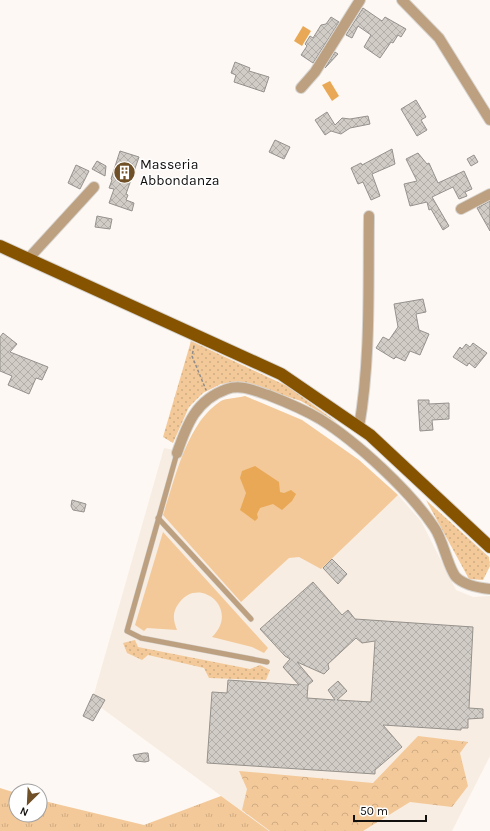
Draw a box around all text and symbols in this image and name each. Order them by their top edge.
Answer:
place label: Masseria Abbondanza [140,156,220,189]
building icon: Masseria Abbondanza [111,159,137,185]
north arrow [8,783,48,823]
scale bar [354,797,426,823]
text: N [18,804,30,819]
text: 50 m [360,804,388,818]

